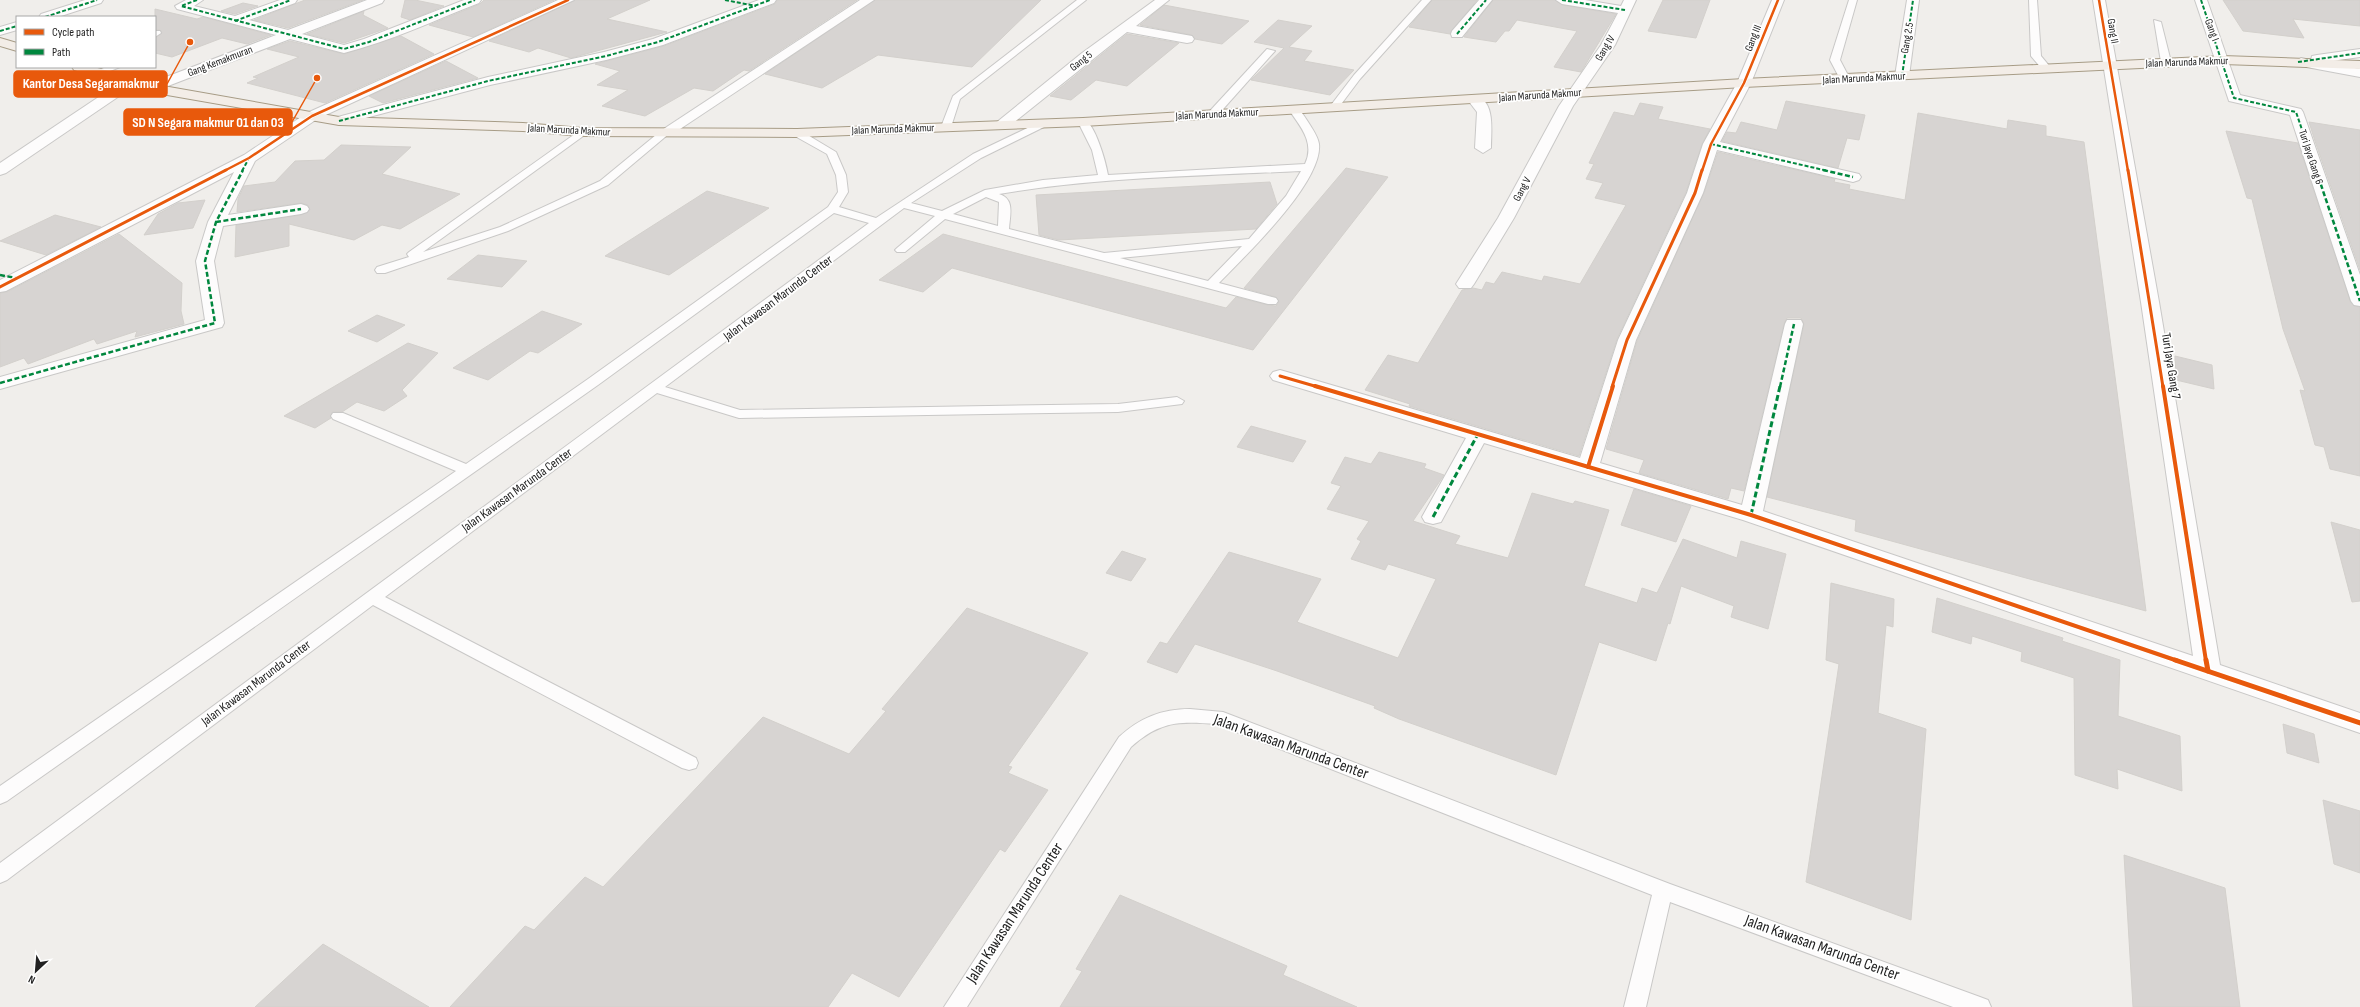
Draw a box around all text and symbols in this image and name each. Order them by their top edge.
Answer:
legend [16,16,156,68]
street label: Gang I [2202,17,2222,43]
street label: Gang II [2105,18,2121,44]
street label: Gang 2.5 [1898,21,1916,55]
street label: Gang III [1742,23,1764,53]
text: Cycle path [52,25,94,40]
street label: Gang IV [1592,33,1618,63]
street label: Gang Kemakmuran [186,42,255,79]
text: Path [52,45,70,60]
street label: Gang 5 [1067,48,1095,74]
street label: Jalan Marunda Makmur [2144,54,2229,70]
street label: Jalan Marunda Makmur [1821,69,1906,87]
callout: Kantor Desa Segaramakmur [14,71,167,97]
text: Kantor Desa Segaramakmur [23,75,160,92]
street label: Jalan Marunda Makmur [1497,86,1582,104]
street label: Jalan Marunda Makmur [1174,105,1259,123]
callout: SD N Segara makmur 01 dan 03 [124,109,292,135]
text: SD N Segara makmur 01 dan 03 [132,114,284,131]
street label: Jalan Marunda Makmur [526,121,611,139]
street label: Jalan Marunda Makmur [850,121,935,137]
street label: Turi Jaya Gang 6 [2296,128,2326,186]
street label: Gang V [1510,175,1534,203]
street label: Jalan Kawasan Marunda Center [719,252,836,345]
street label: Turi Jaya Gang 7 [2158,332,2184,401]
street label: Jalan Kawasan Marunda Center [458,444,576,536]
street label: Jalan Kawasan Marunda Center [197,637,314,730]
street label: Jalan Kawasan Marunda Center [1210,710,1371,784]
street label: Jalan Kawasan Marunda Center [962,839,1068,987]
street label: Jalan Kawasan Marunda Center [1741,911,1902,985]
north arrow [16,951,56,991]
text: N [26,972,37,987]

